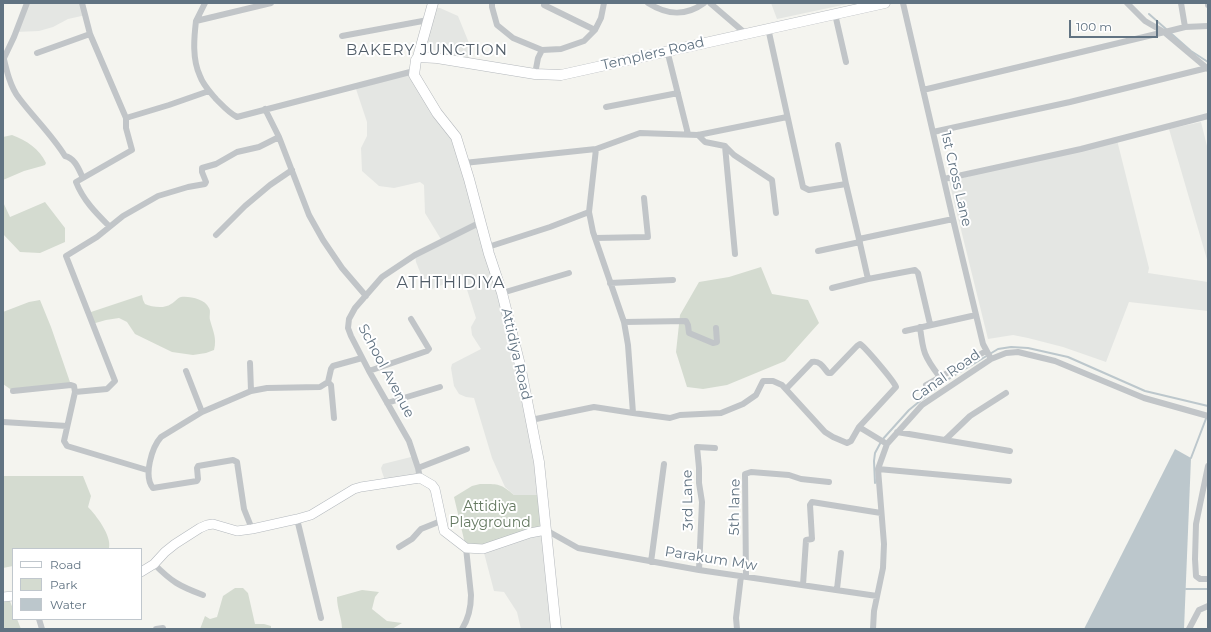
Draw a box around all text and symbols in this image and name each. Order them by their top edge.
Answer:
scale bar [1071,12,1160,38]
text: 100 m [1076,19,1112,34]
street label: Templers Road [600,34,706,74]
district label: BAKERY JUNCTION [346,42,508,60]
street label: 1st Cross Lane [937,130,975,228]
district label: ATHTHIDIYA [397,273,505,293]
street label: Attidiya Road [497,306,535,402]
street label: School Avenue [354,321,418,421]
street label: Canal Road [908,346,984,406]
street label: 3rd Lane [679,469,697,531]
street label: 5th lane [726,479,744,535]
park label: Attidiya Playground [449,499,531,532]
street label: Parakum Mw [664,543,758,575]
legend [12,548,142,620]
text: Road [50,557,81,572]
text: Park [50,577,77,592]
text: Water [50,597,86,612]

